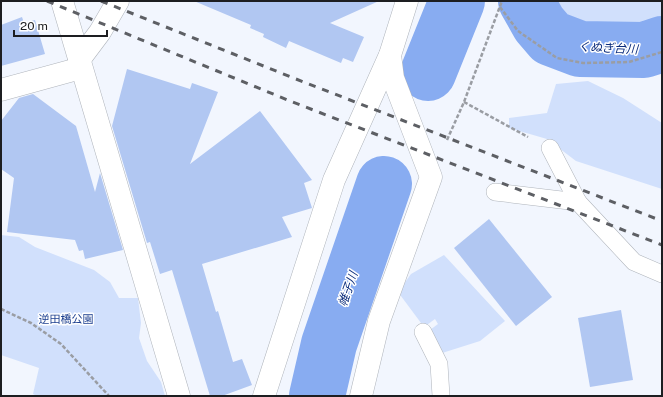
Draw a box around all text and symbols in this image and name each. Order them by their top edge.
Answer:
scale bar [14,12,107,38]
text: 20 m [20,19,48,33]
water label: くぬぎ台川 [578,39,640,57]
water label: 帷子川 [336,268,361,308]
park label: 逆田橋公園 [39,313,94,325]

